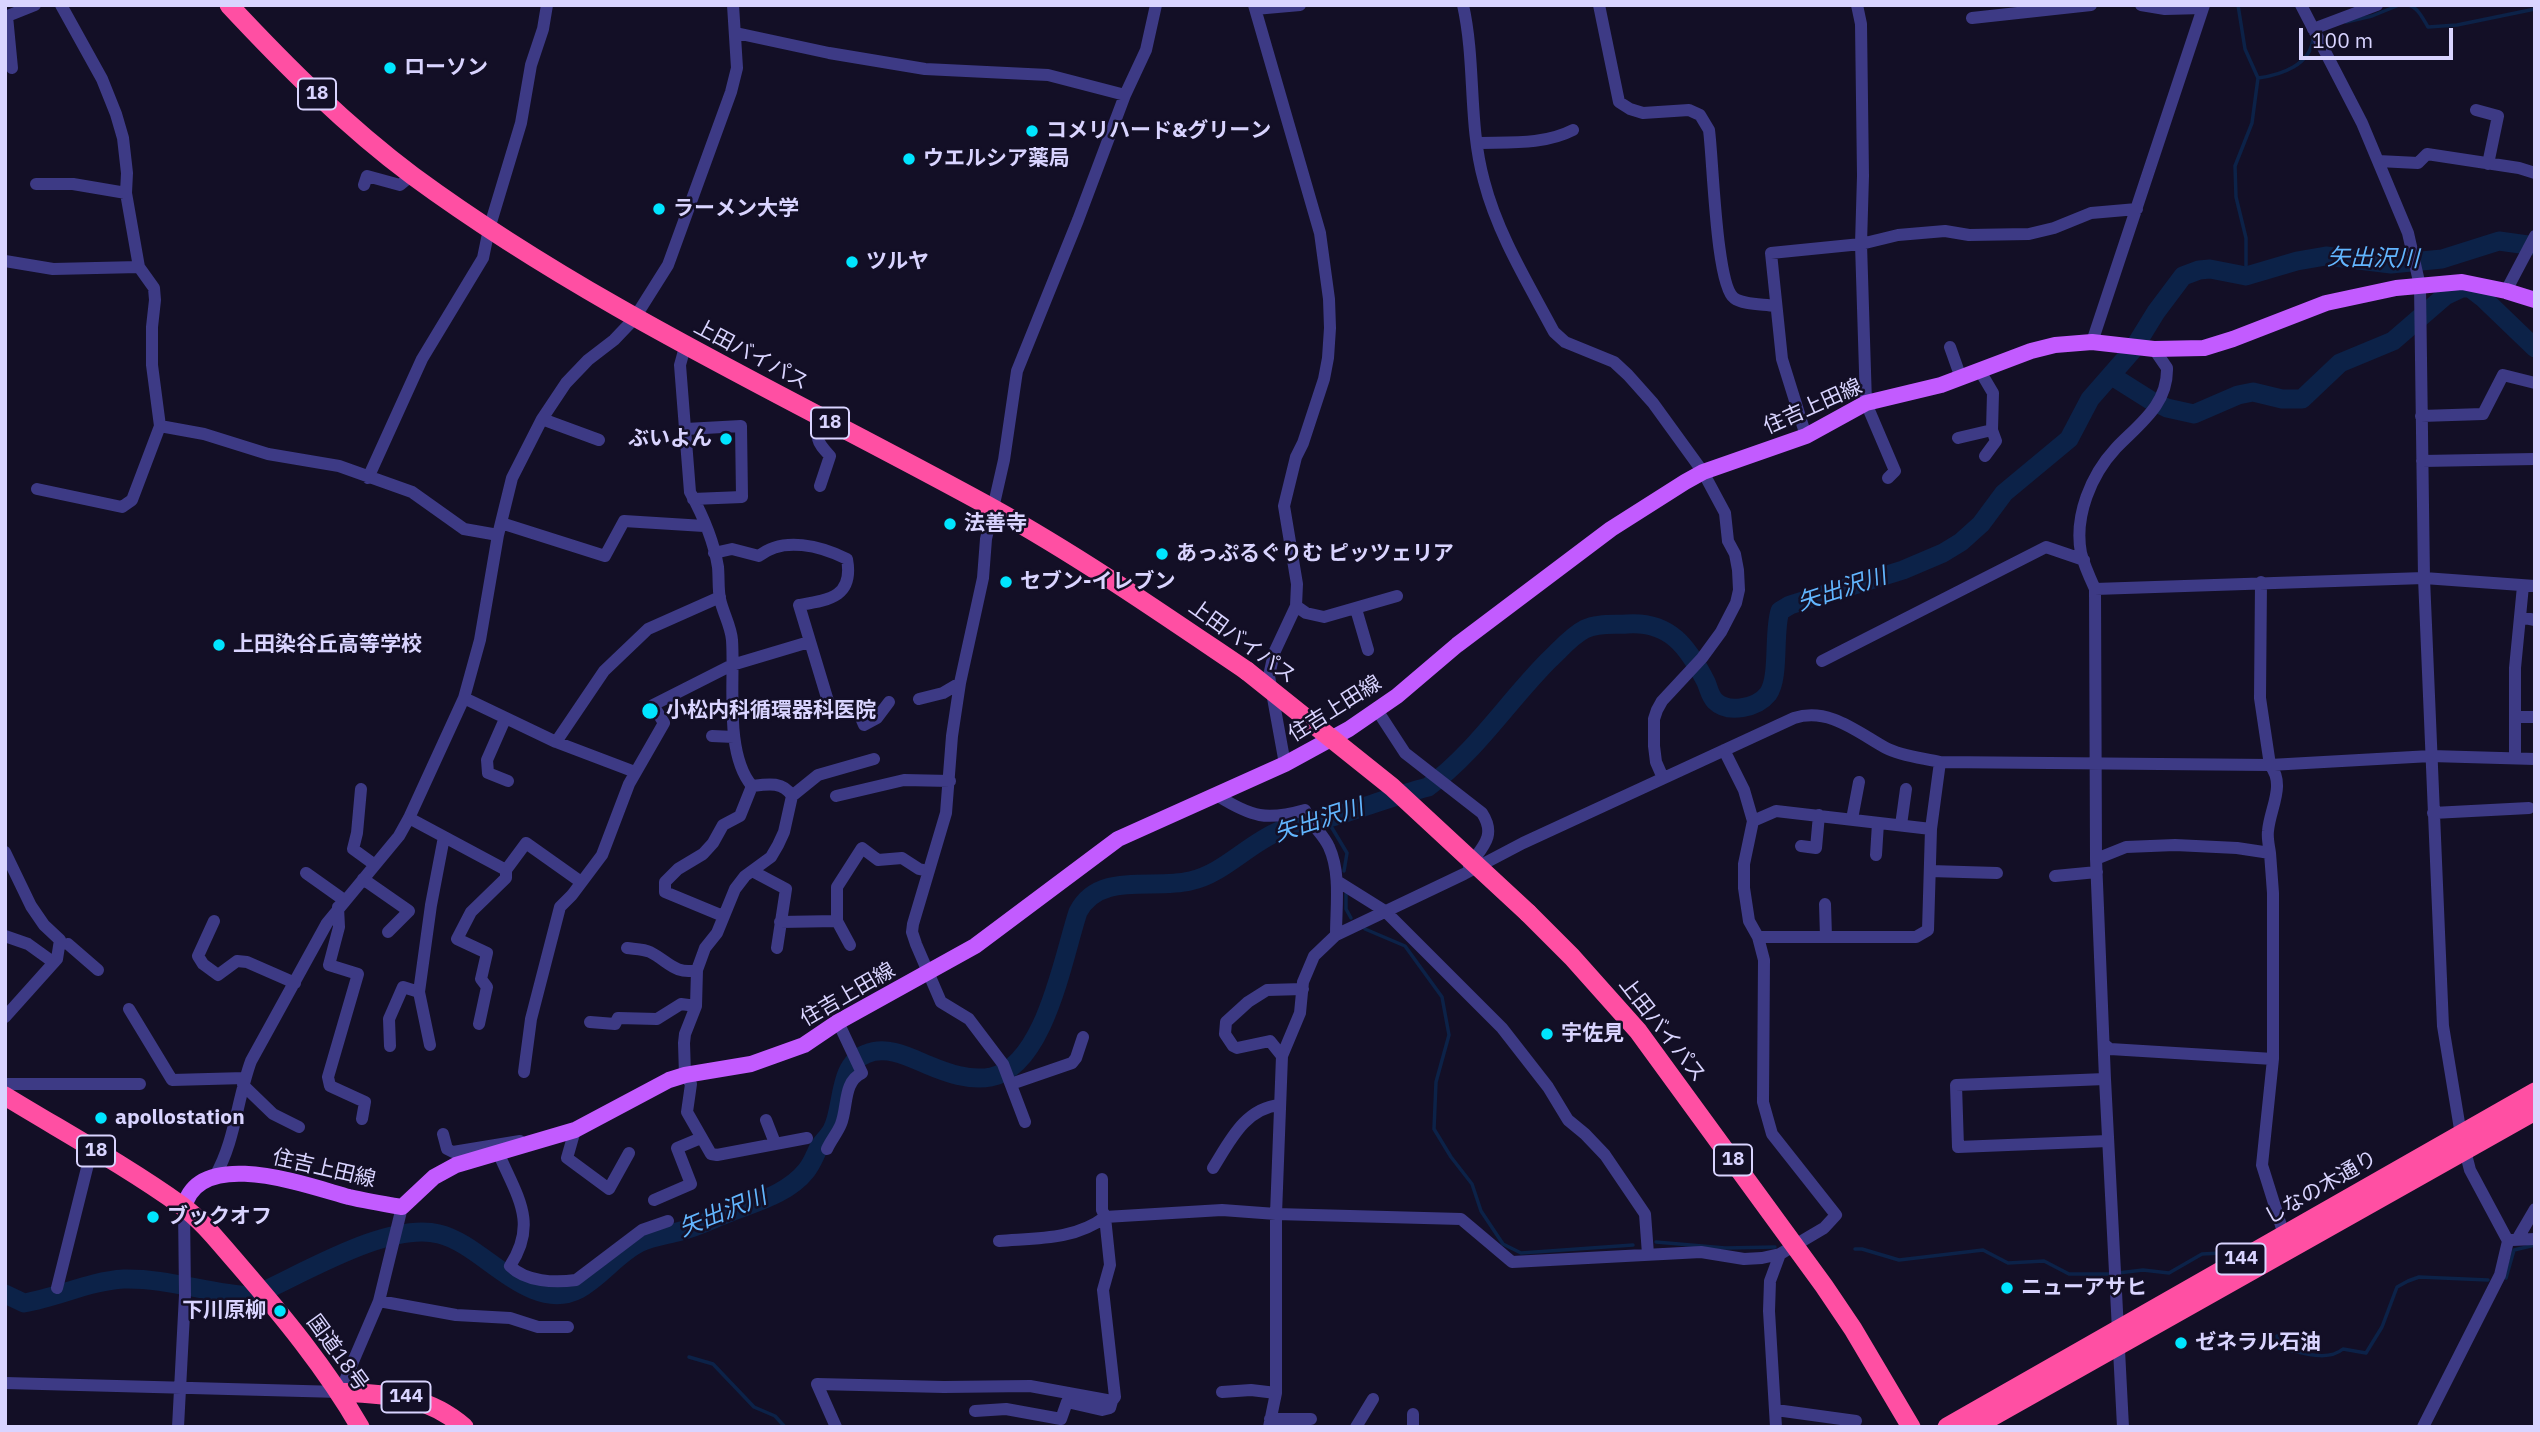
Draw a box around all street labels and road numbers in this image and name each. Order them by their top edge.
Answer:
road number: 18 [298,78,336,110]
street label: 上田バイパス [689,314,813,396]
street label: 住吉上田線 [1760,374,1866,440]
road number: 18 [811,408,849,438]
street label: 上田バイパス [1184,595,1300,689]
street label: 住吉上田線 [1284,670,1386,748]
street label: 住吉上田線 [796,958,900,1032]
street label: 上田バイパス [1613,973,1711,1087]
road number: 18 [77,1135,115,1166]
road number: 18 [1714,1144,1752,1176]
street label: 住吉上田線 [270,1145,378,1193]
street label: しなの木通り [2260,1146,2382,1230]
road number: 144 [2216,1244,2266,1274]
street label: 国道18号 [301,1310,373,1396]
road number: 144 [382,1382,430,1413]

